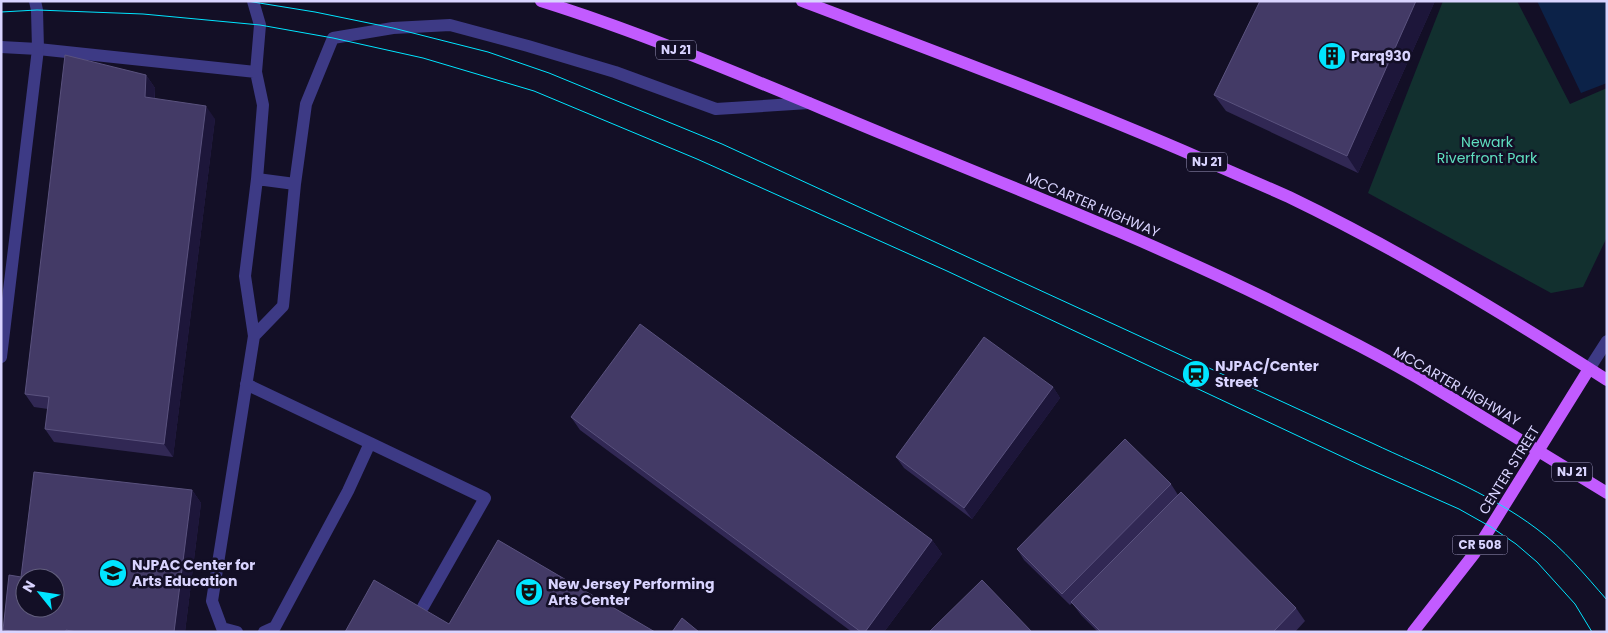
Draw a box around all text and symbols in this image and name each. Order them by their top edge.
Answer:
road number: NJ 21 [656,40,696,60]
building icon: Parq930 [1317,41,1347,71]
place label: Parq930 [1351,46,1411,66]
park label: Newark Riverfront Park [1437,132,1538,168]
road number: NJ 21 [1187,152,1227,172]
street label: MCCARTER HIGHWAY [1023,168,1163,242]
street label: MCCARTER HIGHWAY [1390,341,1524,431]
place label: NJPAC/Center Street [1215,356,1319,392]
station icon: NJPAC/Center Street [1181,359,1211,389]
street label: CENTER STREET [1474,421,1544,518]
road number: NJ 21 [1552,462,1592,482]
road number: CR 508 [1452,536,1508,554]
place label: NJPAC Center for Arts Education [132,555,255,591]
school or university icon: NJPAC Center for Arts Education [98,558,128,588]
north arrow [15,568,65,618]
place label: New Jersey Performing Arts Center [548,574,714,610]
text: N [17,577,40,596]
theatre icon: New Jersey Performing Arts Center [514,577,544,607]

